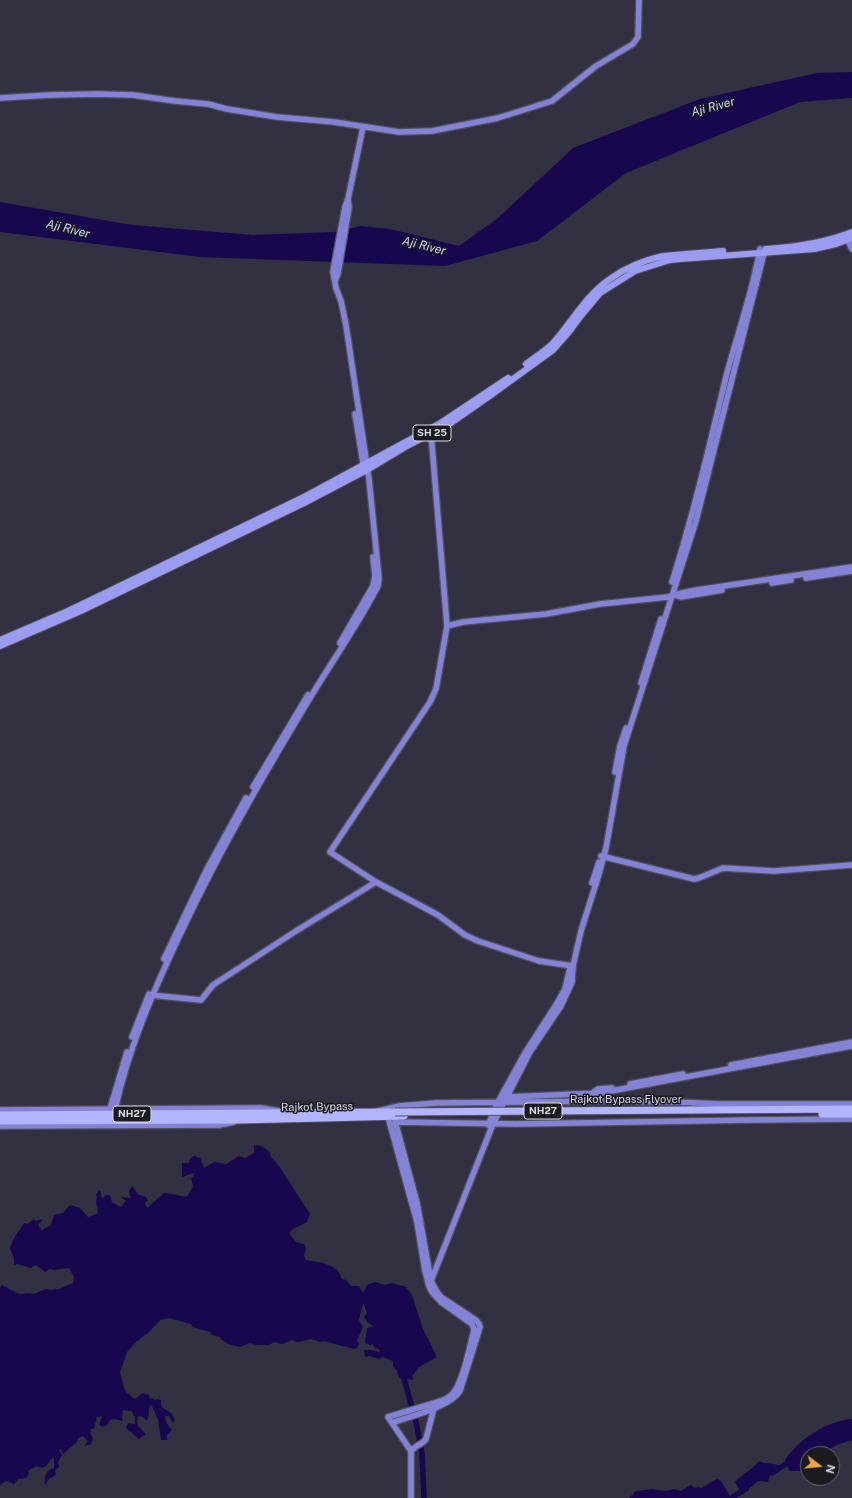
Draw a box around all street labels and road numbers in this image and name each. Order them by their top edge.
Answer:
road number: SH 25 [413,425,451,441]
street label: Rajkot Bypass Flyover [570,1093,682,1107]
street label: Rajkot Bypass [281,1100,353,1114]
road number: NH27 [524,1103,562,1119]
road number: NH27 [113,1106,151,1122]

